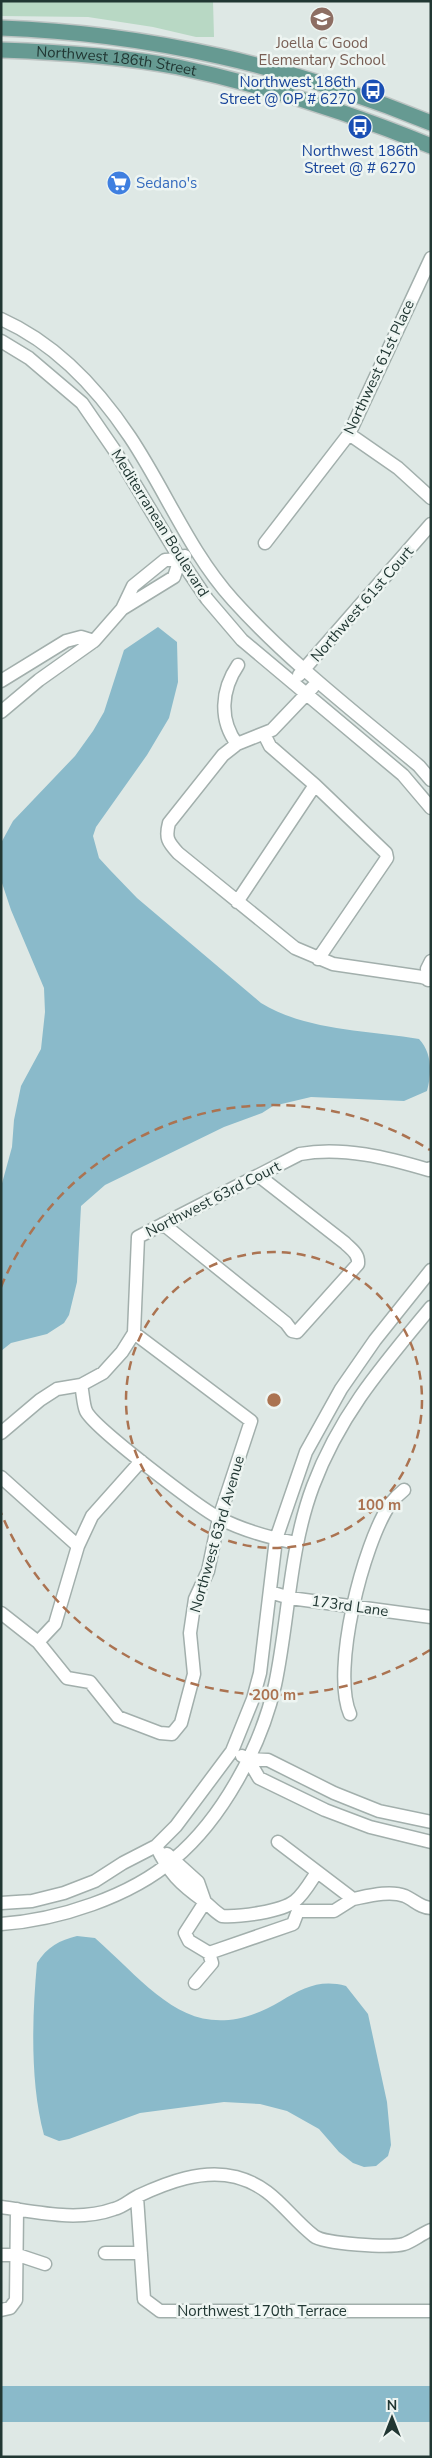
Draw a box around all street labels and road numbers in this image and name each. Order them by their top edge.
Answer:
street label: Northwest 186th Street [36,41,199,81]
street label: Northwest 61st Place [339,296,419,438]
street label: Mediterranean Boulevard [106,445,214,601]
street label: Northwest 61st Court [306,541,418,666]
street label: Northwest 63rd Court [142,1156,285,1242]
street label: Northwest 63rd Avenue [185,1453,249,1615]
street label: 173rd Lane [310,1591,390,1621]
street label: Northwest 170th Terrace [177,2301,347,2321]

